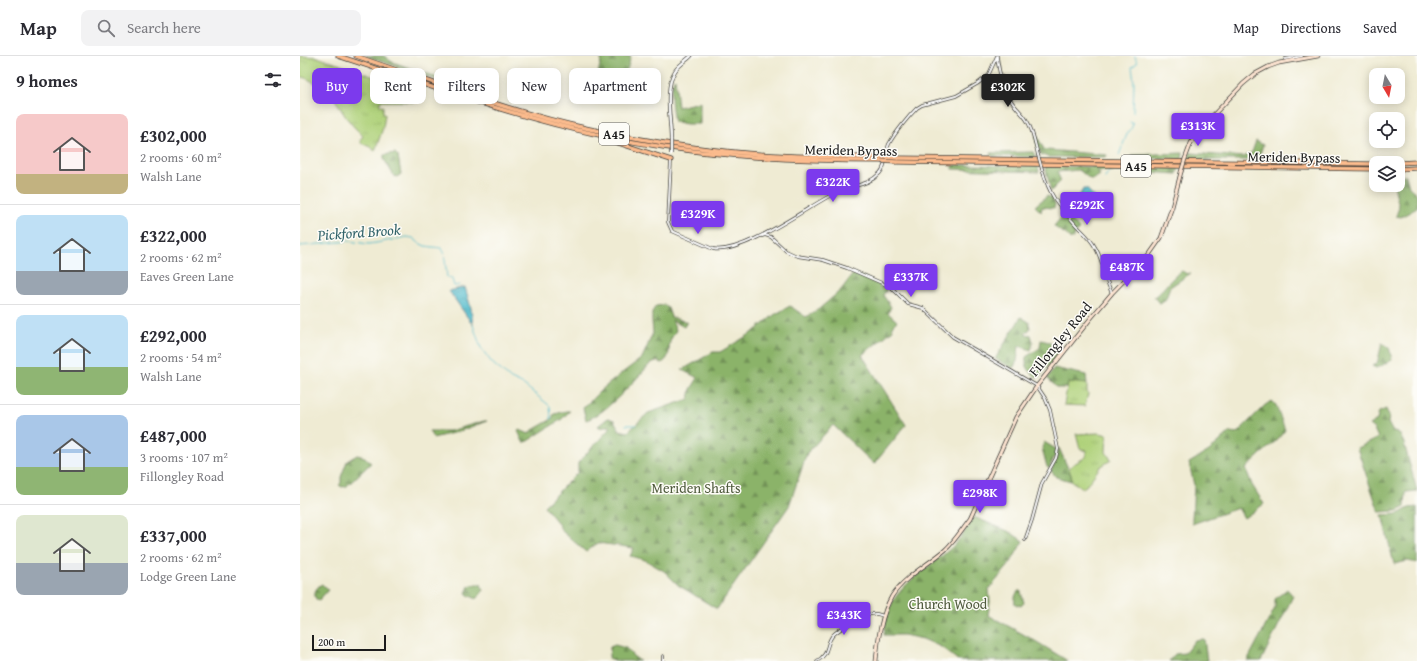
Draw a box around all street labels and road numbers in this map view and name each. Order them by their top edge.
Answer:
road number: A45 [599,123,629,145]
street label: Meriden Bypass [804,139,898,161]
street label: Meriden Bypass [1247,146,1341,168]
road number: A45 [1121,155,1151,177]
street label: Fillongley Road [1024,297,1097,380]

